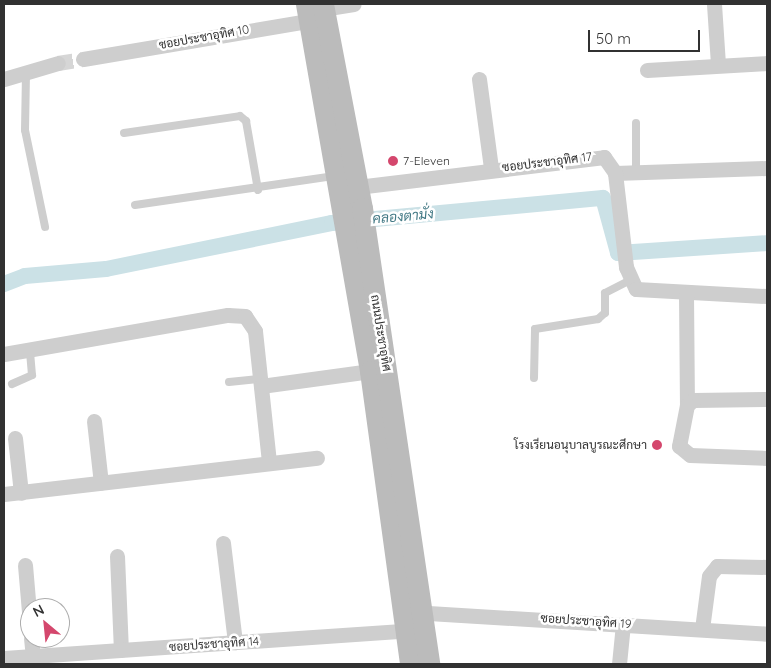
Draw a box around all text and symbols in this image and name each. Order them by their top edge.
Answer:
scale bar [591,20,704,52]
street label: ซอยประชาอุทิศ 10 [158,22,250,52]
text: 50 m [596,29,631,48]
street label: ซอยประชาอุทิศ 17 [501,149,593,175]
place label: 7-Eleven [403,154,450,168]
marker: 7-Eleven [387,155,399,167]
water label: คลองตามั่ง [372,205,434,227]
street label: ถนนประชาอุทิศ [368,294,394,372]
place label: โรงเรียนอนุบาลบูรณะศึกษา [514,438,647,452]
marker: โรงเรียนอนุบาลบูรณะศึกษา [651,439,663,451]
north arrow [20,598,70,648]
text: N [30,600,47,621]
street label: ซอยประชาอุทิศ 19 [540,611,632,631]
street label: ซอยประชาอุทิศ 14 [168,634,260,654]

